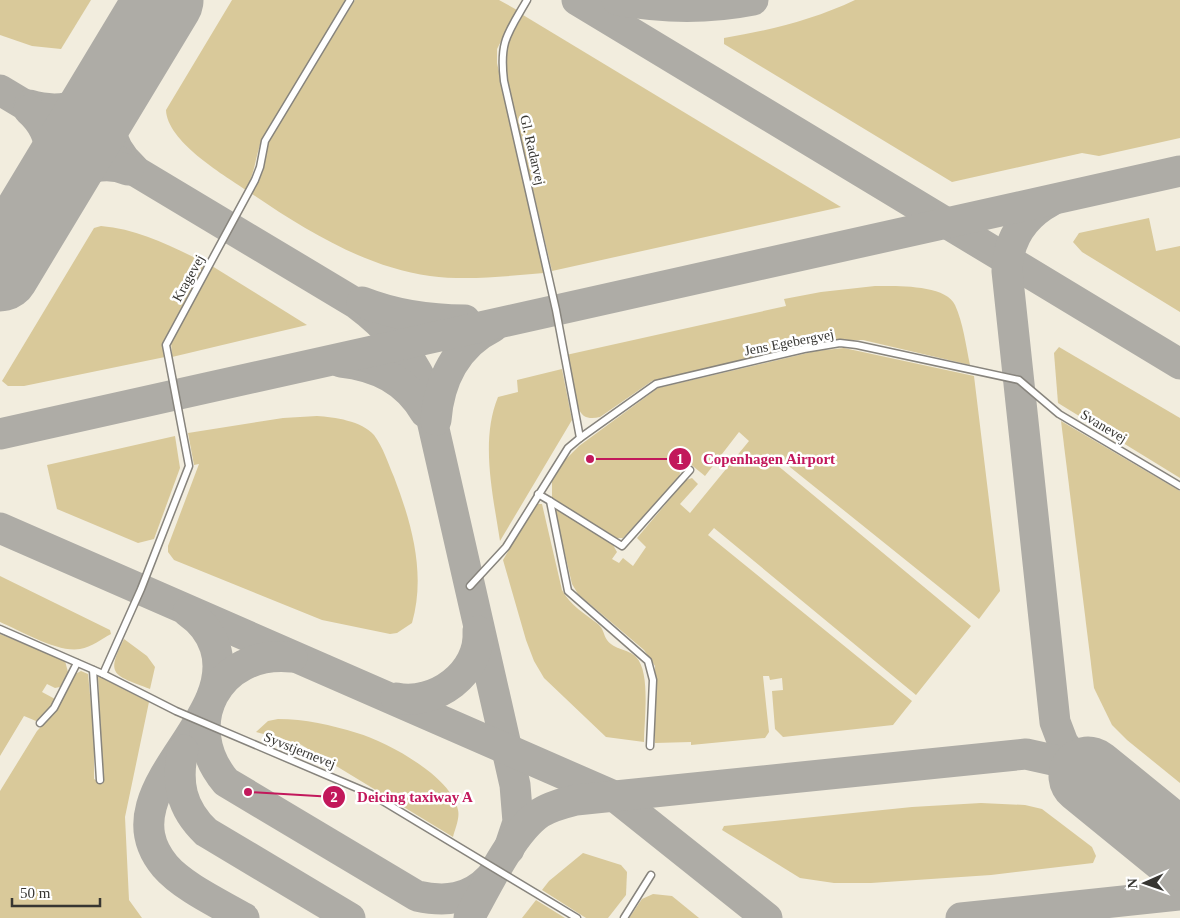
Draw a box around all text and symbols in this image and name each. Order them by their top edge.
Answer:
street label: Gl. Radarvej [517,114,548,187]
street label: Kragevej [169,252,207,304]
street label: Jens Egebergvej [743,326,835,359]
street label: Svanevej [1078,407,1130,446]
callout: Copenhagen Airport [667,444,845,474]
text: 1 [676,451,684,467]
text: Copenhagen Airport [703,451,835,467]
street label: Syvstjernevej [262,729,338,772]
callout: Deicing taxiway A [322,782,483,812]
text: 2 [330,789,338,805]
text: Deicing taxiway A [357,789,473,805]
north arrow [1120,858,1170,908]
scale bar [12,876,100,908]
text: N [1125,878,1140,889]
text: 50 m [20,885,51,901]

